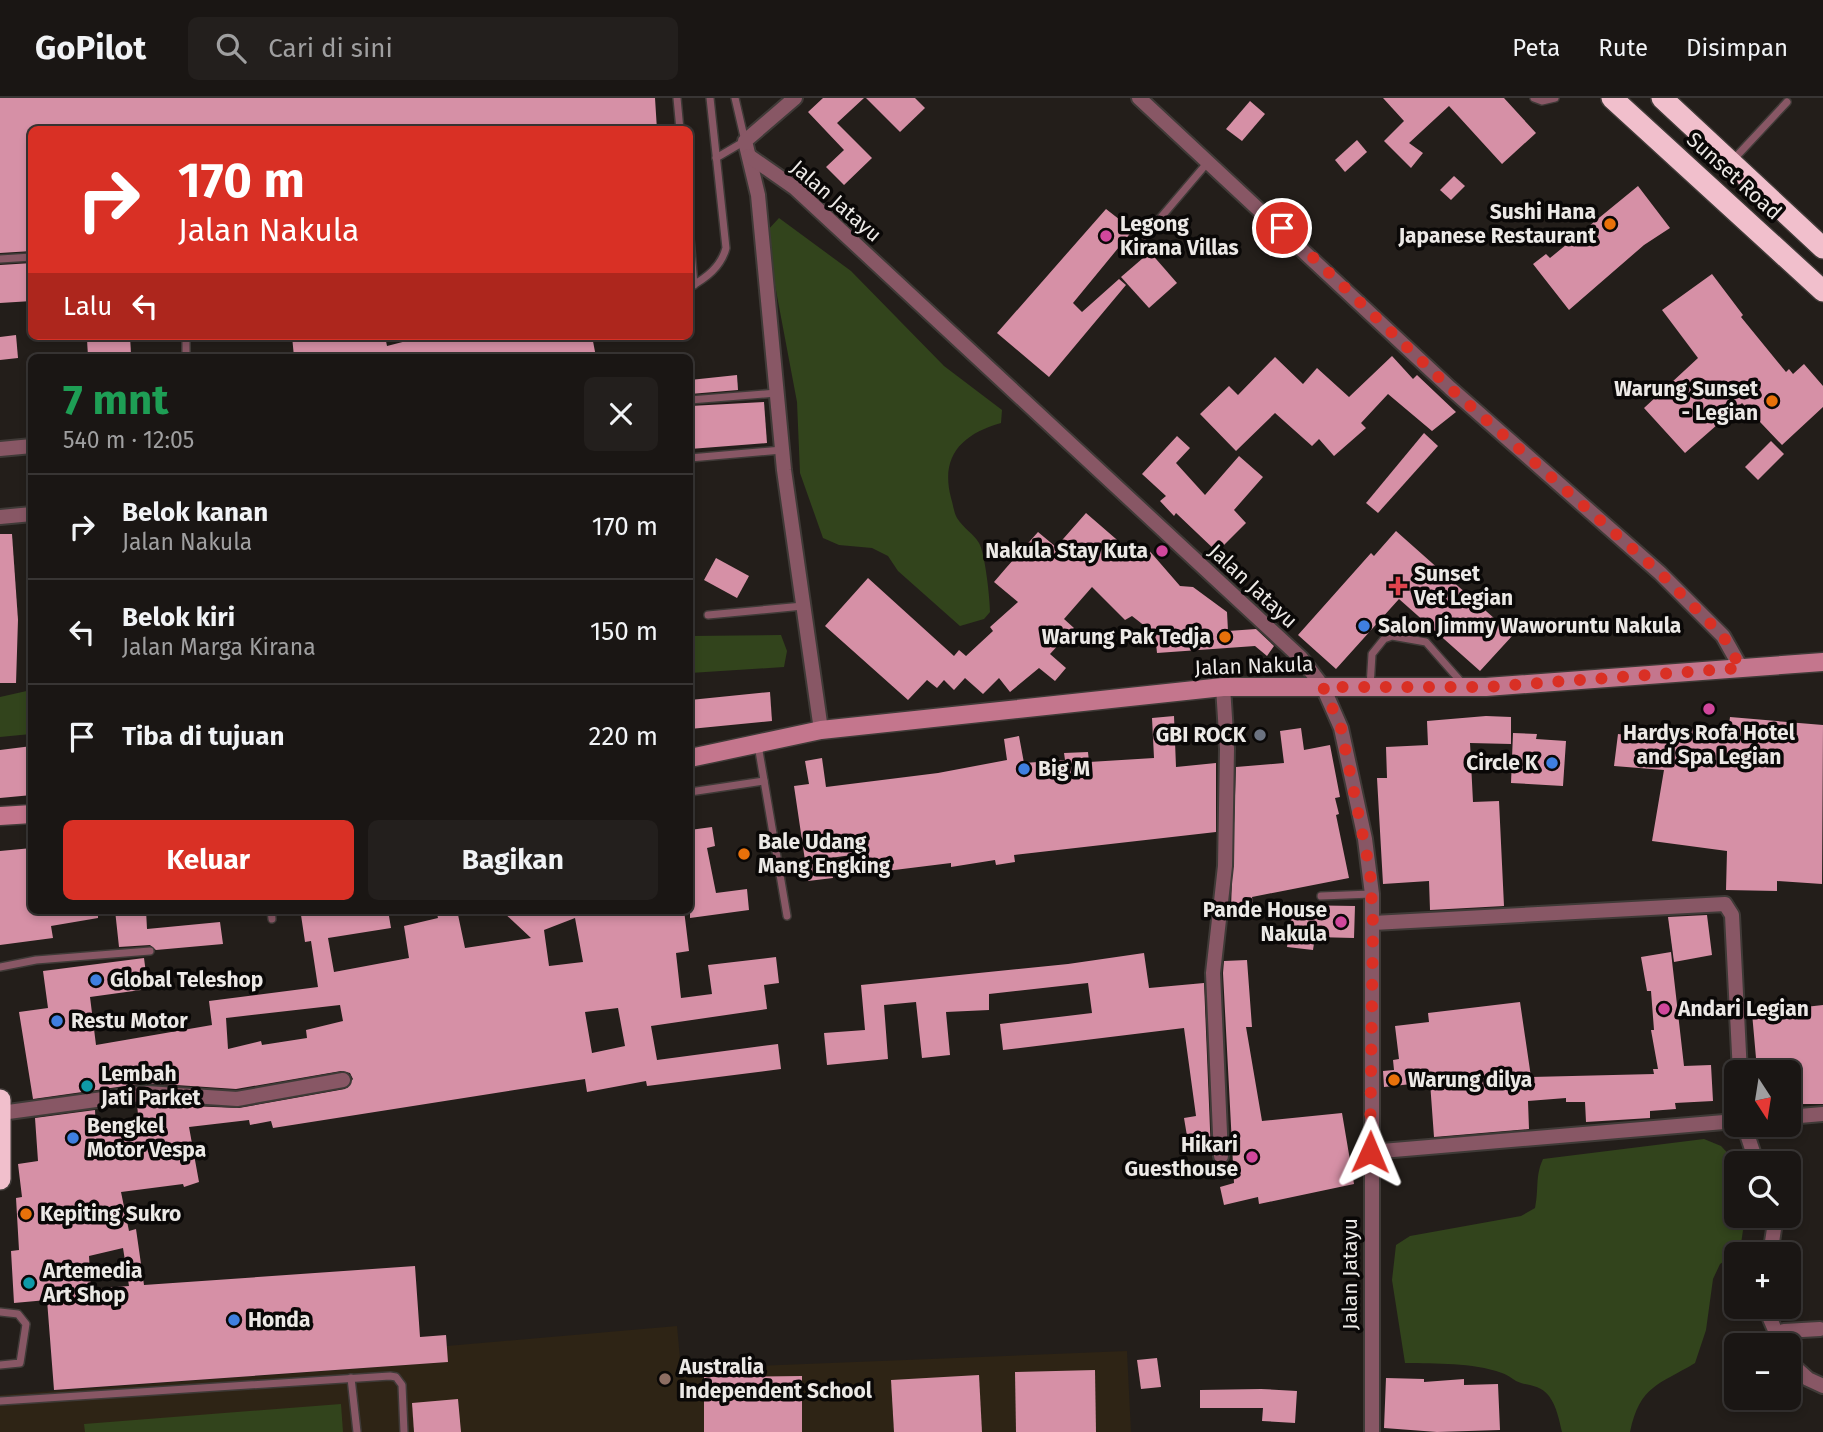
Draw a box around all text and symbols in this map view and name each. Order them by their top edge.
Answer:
search box [188,17,678,80]
text: GoPilot [35,28,146,68]
icon: search [212,29,250,67]
text: Cari di sini [268,33,393,64]
text: Peta [1512,34,1560,62]
text: Rute [1598,34,1648,62]
text: Disimpan [1686,34,1788,62]
street label: Sunset Road [1681,127,1787,225]
text: 170 m [178,151,305,210]
icon: right [63,154,154,245]
street label: Jalan Jatayu [785,154,887,248]
pin [1252,198,1312,258]
place label: Sushi Hana Japanese Restaurant [1397,199,1597,249]
icon: arrive [1263,209,1301,247]
text: Jalan Nakula [178,211,359,249]
place label: Legong Kirana Villas [1120,211,1239,261]
marker: Sushi Hana Japanese Restaurant [1602,216,1618,232]
marker: Legong Kirana Villas [1098,228,1114,244]
icon: left [126,287,164,325]
text: Lalu [63,291,112,322]
text: 7 mnt [63,375,169,425]
place label: Warung Sunset - Legian [1614,376,1759,426]
button: close [584,377,658,451]
marker: Warung Sunset - Legian [1764,393,1780,409]
text: 540 m · 12:05 [63,426,194,454]
text: Belok kanan [122,497,268,528]
icon: right [63,508,101,546]
text: 170 m [592,511,658,542]
text: Jalan Nakula [122,528,252,556]
place label: Nakula Stay Kuta [985,538,1148,564]
street label: Jalan Jatayu [1203,538,1303,634]
marker: Nakula Stay Kuta [1154,543,1170,559]
place label: Sunset Vet Legian [1413,561,1513,611]
marker: Sunset Vet Legian [1388,576,1408,596]
text: Belok kiri [122,602,235,633]
icon: left [63,613,101,651]
place label: Salon Jimmy Waworuntu Nakula [1378,613,1681,639]
text: 150 m [590,616,658,647]
marker: Salon Jimmy Waworuntu Nakula [1356,618,1372,634]
place label: Warung Pak Tedja [1042,624,1211,650]
marker: Warung Pak Tedja [1217,629,1233,645]
text: Jalan Marga Kirana [122,633,316,661]
street label: Jalan Nakula [1194,651,1314,681]
marker: Hardys Rofa Hotel and Spa Legian [1701,701,1717,717]
icon: arrive [63,718,101,756]
place label: Hardys Rofa Hotel and Spa Legian [1623,720,1796,770]
text: Tiba di tujuan [122,721,284,752]
text: 220 m [589,721,658,752]
place label: GBI ROCK [1156,722,1247,748]
marker: GBI ROCK [1252,727,1268,743]
place label: Circle K [1466,750,1539,776]
marker: Circle K [1544,755,1560,771]
place label: Big M [1038,756,1090,782]
marker: Big M [1016,761,1032,777]
button: Keluar [63,820,354,900]
button: Bagikan [368,820,658,900]
place label: Bale Udang Mang Engking [758,829,891,879]
marker: Bale Udang Mang Engking [736,846,752,862]
place label: Pande House Nakula [1203,897,1327,947]
marker: Pande House Nakula [1333,914,1349,930]
place label: Global Teleshop [110,967,263,993]
marker: Global Teleshop [88,972,104,988]
place label: Andari Legian [1677,996,1809,1022]
marker: Andari Legian [1656,1001,1672,1017]
place label: Restu Motor [71,1008,188,1034]
marker: Restu Motor [49,1013,65,1029]
north arrow [1724,1060,1801,1138]
map controls [1724,1060,1801,1410]
place label: Lembah Jati Parket [100,1061,202,1111]
place label: Warung dilya [1408,1067,1532,1093]
marker: Warung dilya [1386,1072,1402,1088]
marker: Lembah Jati Parket [79,1078,95,1094]
place label: Bengkel Motor Vespa [87,1113,206,1163]
position arrow [1333,1115,1407,1189]
marker: Bengkel Motor Vespa [65,1130,81,1146]
place label: Hikari Guesthouse [1124,1132,1238,1182]
marker: Hikari Guesthouse [1244,1149,1260,1165]
button: search [1724,1151,1801,1228]
place label: Kepiting Sukro [40,1201,181,1227]
marker: Kepiting Sukro [18,1206,34,1222]
street label: Jalan Jatayu [1337,1218,1363,1330]
button: + [1724,1242,1801,1319]
place label: Artemedia Art Shop [42,1258,143,1308]
marker: Artemedia Art Shop [21,1275,37,1291]
place label: Honda [248,1307,310,1333]
marker: Honda [226,1312,242,1328]
button: − [1724,1333,1801,1410]
place label: Australia Independent School [678,1354,873,1404]
marker: Australia Independent School [657,1371,673,1387]

